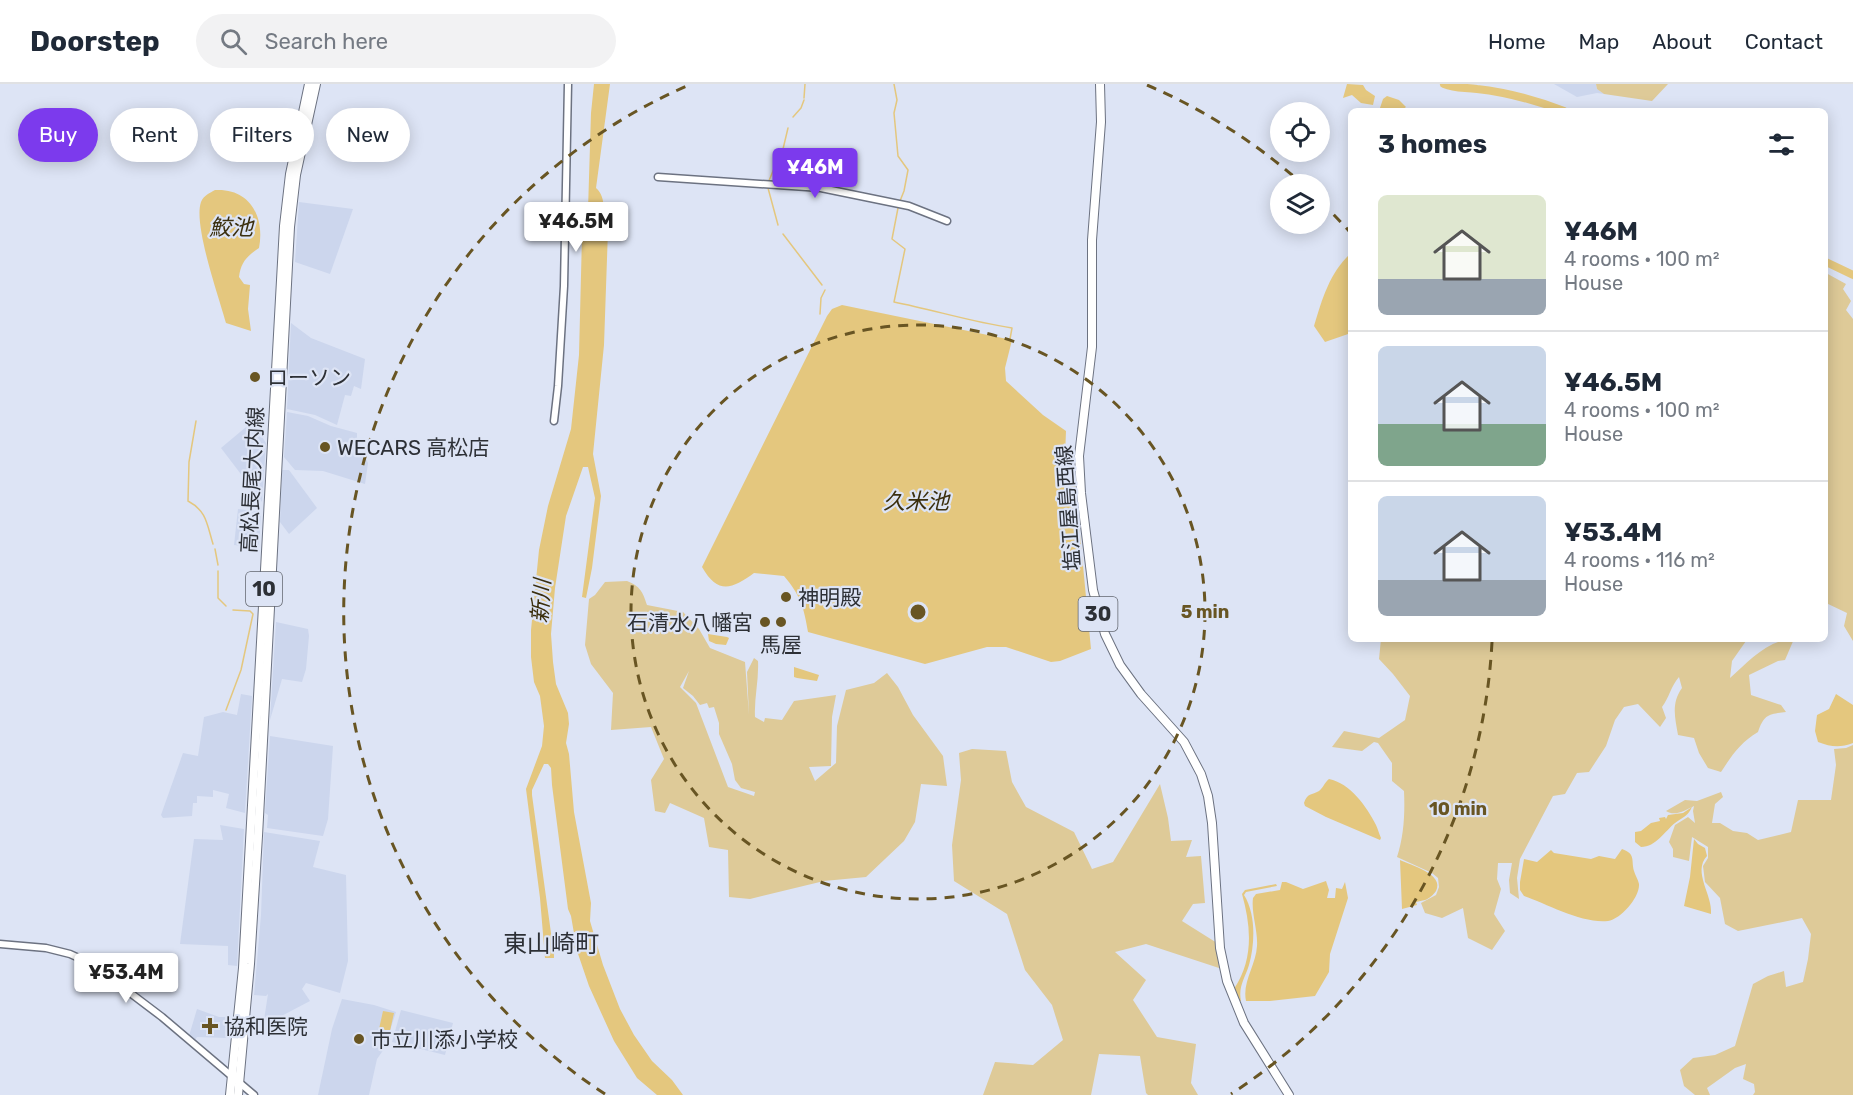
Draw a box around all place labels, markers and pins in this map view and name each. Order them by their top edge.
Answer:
pin: ¥46M [779,148,851,199]
pin: ¥46.5M [527,202,625,253]
place label: ローソン [267,365,351,390]
marker: ローソン [248,370,262,384]
place label: WECARS 高松店 [337,435,489,460]
marker: WECARS 高松店 [318,440,332,454]
place label: 神明殿 [798,585,861,610]
marker: 神明殿 [779,590,793,604]
centre of rings [908,602,928,622]
place label: 石清水八幡宮 [627,610,753,635]
marker: 石清水八幡宮 [758,615,772,629]
marker: 馬屋 [774,615,788,629]
place label: 馬屋 [760,632,802,657]
pin: ¥53.4M [77,953,175,1004]
place label: 協和医院 [224,1014,308,1039]
marker: 協和医院 [201,1017,219,1035]
place label: 市立川添小学校 [371,1027,518,1052]
marker: 市立川添小学校 [352,1032,366,1046]

